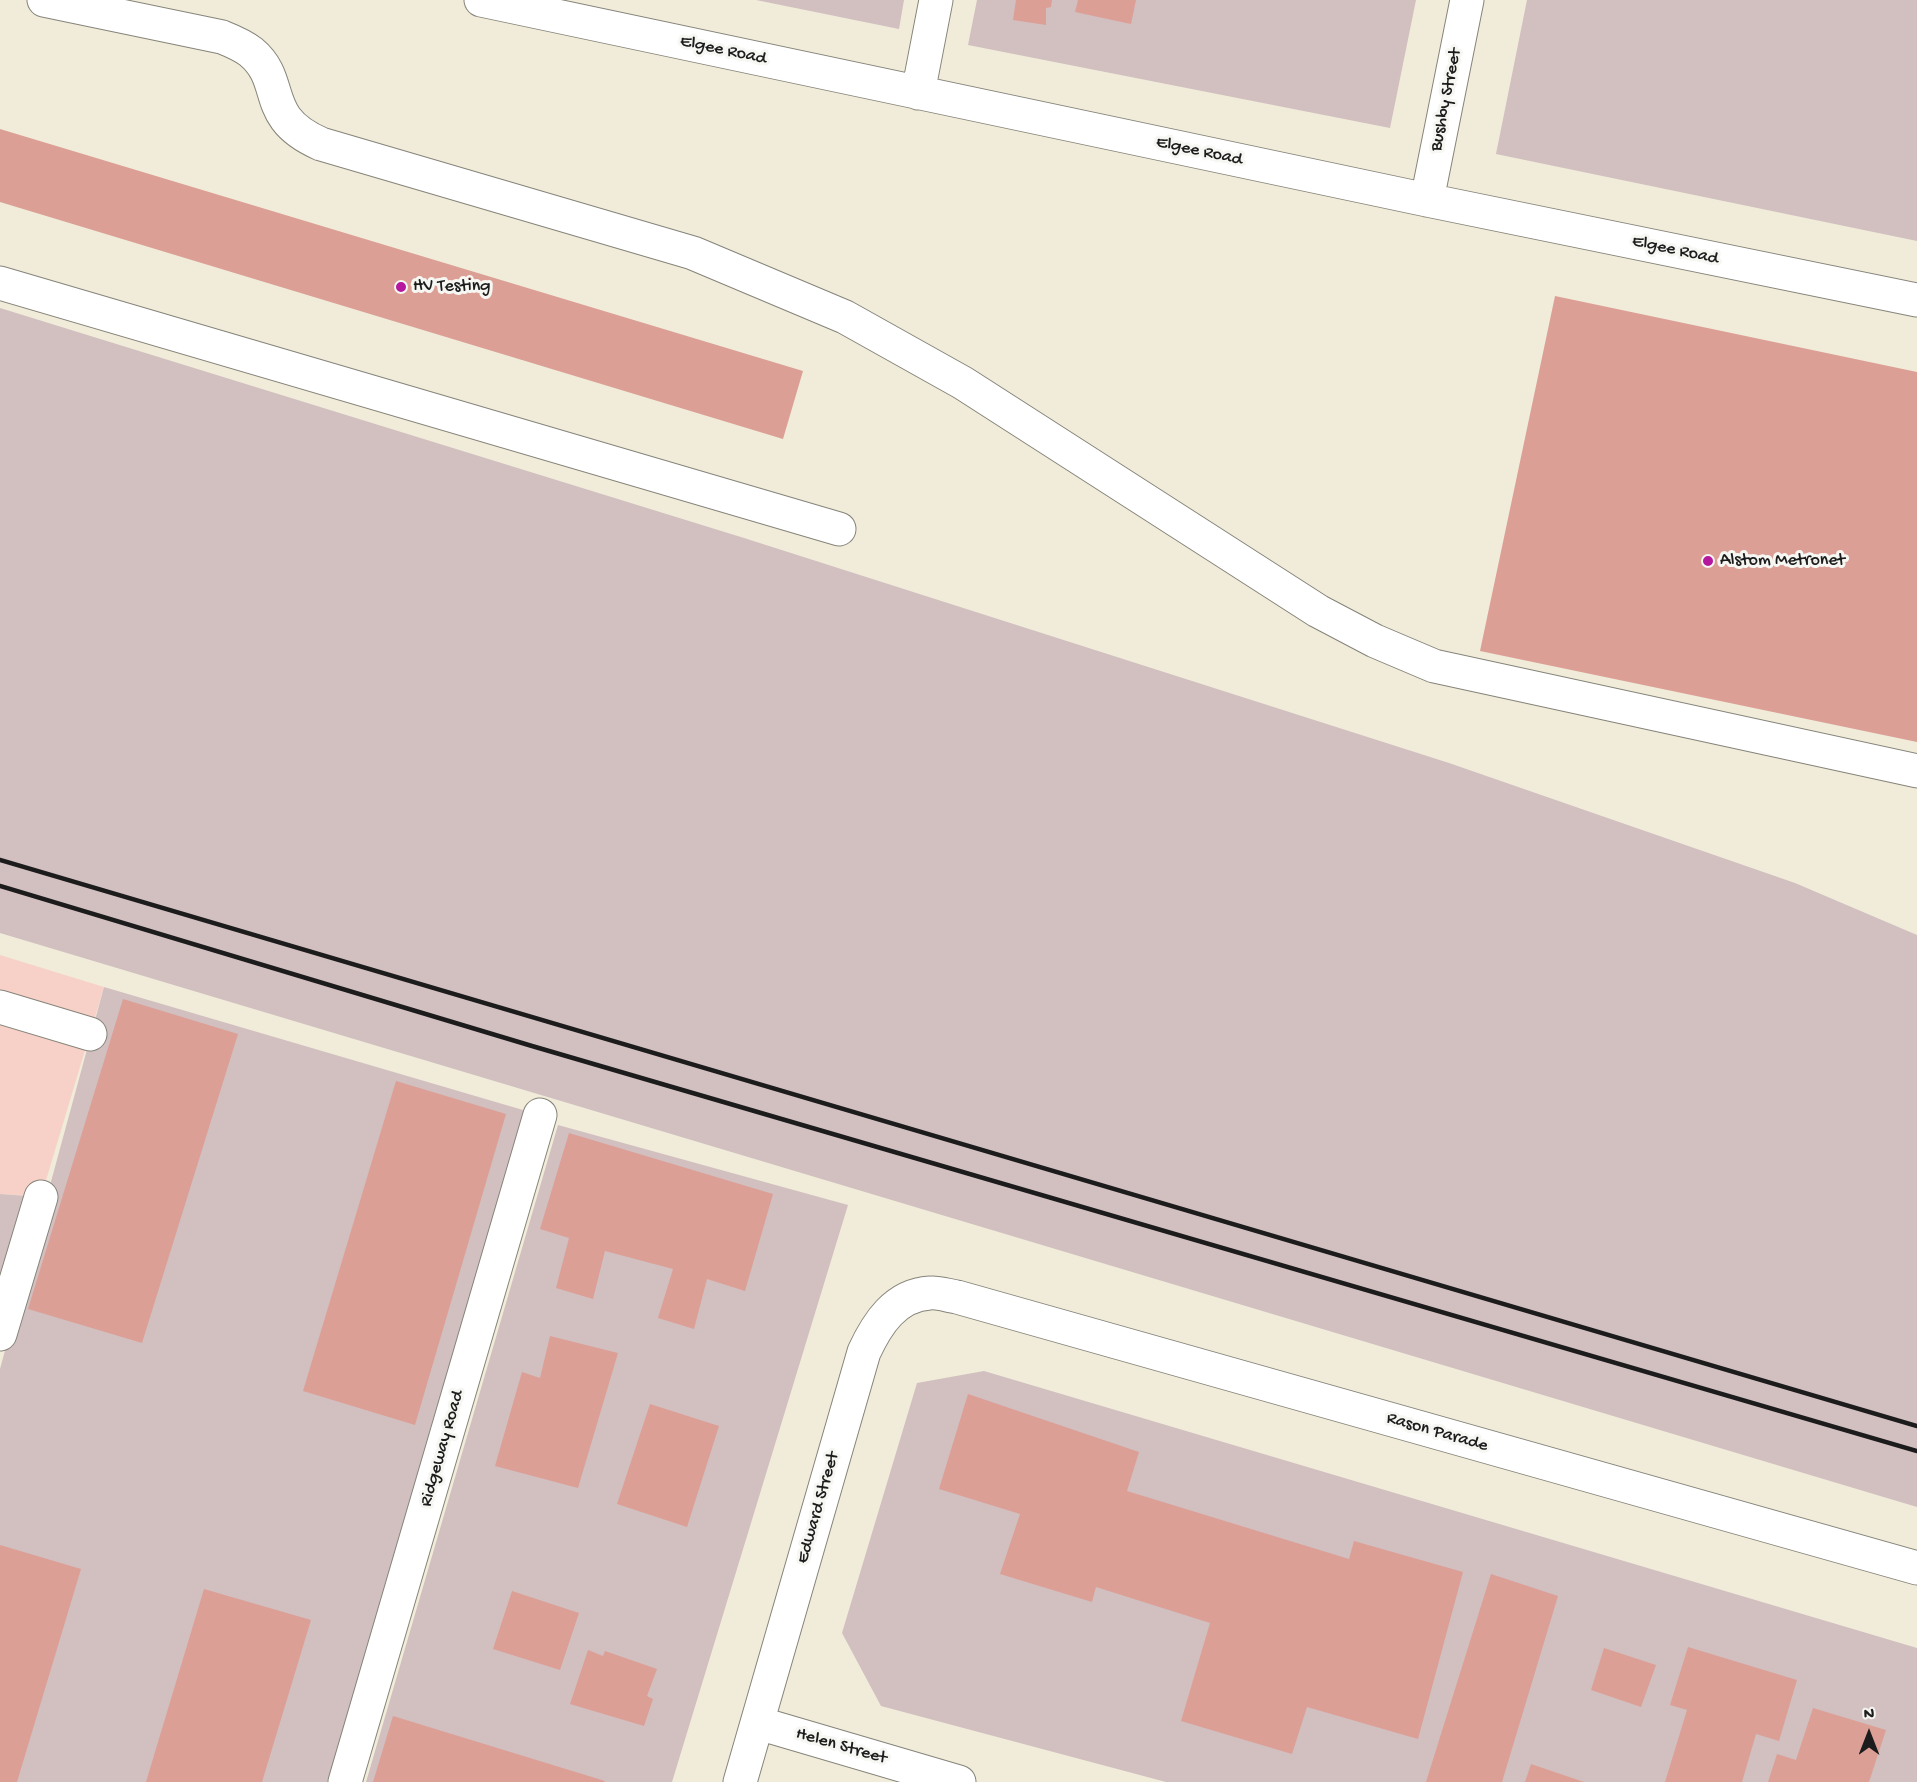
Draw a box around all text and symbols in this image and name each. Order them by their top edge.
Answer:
street label: Elgee Road [678,31,768,71]
street label: Bushby Street [1426,47,1468,153]
street label: Elgee Road [1154,132,1244,172]
street label: Elgee Road [1630,231,1720,271]
place label: HV Testing [413,276,490,298]
marker: HV Testing [394,280,408,294]
place label: Alstom Metronet [1720,550,1845,572]
marker: Alstom Metronet [1701,554,1715,568]
street label: Ridgeway Road [416,1388,470,1510]
street label: Rason Parade [1384,1408,1490,1458]
street label: Edward Street [793,1450,845,1566]
north arrow [1839,1704,1899,1764]
text: N [1864,1706,1874,1725]
street label: Helen Street [793,1724,889,1770]

